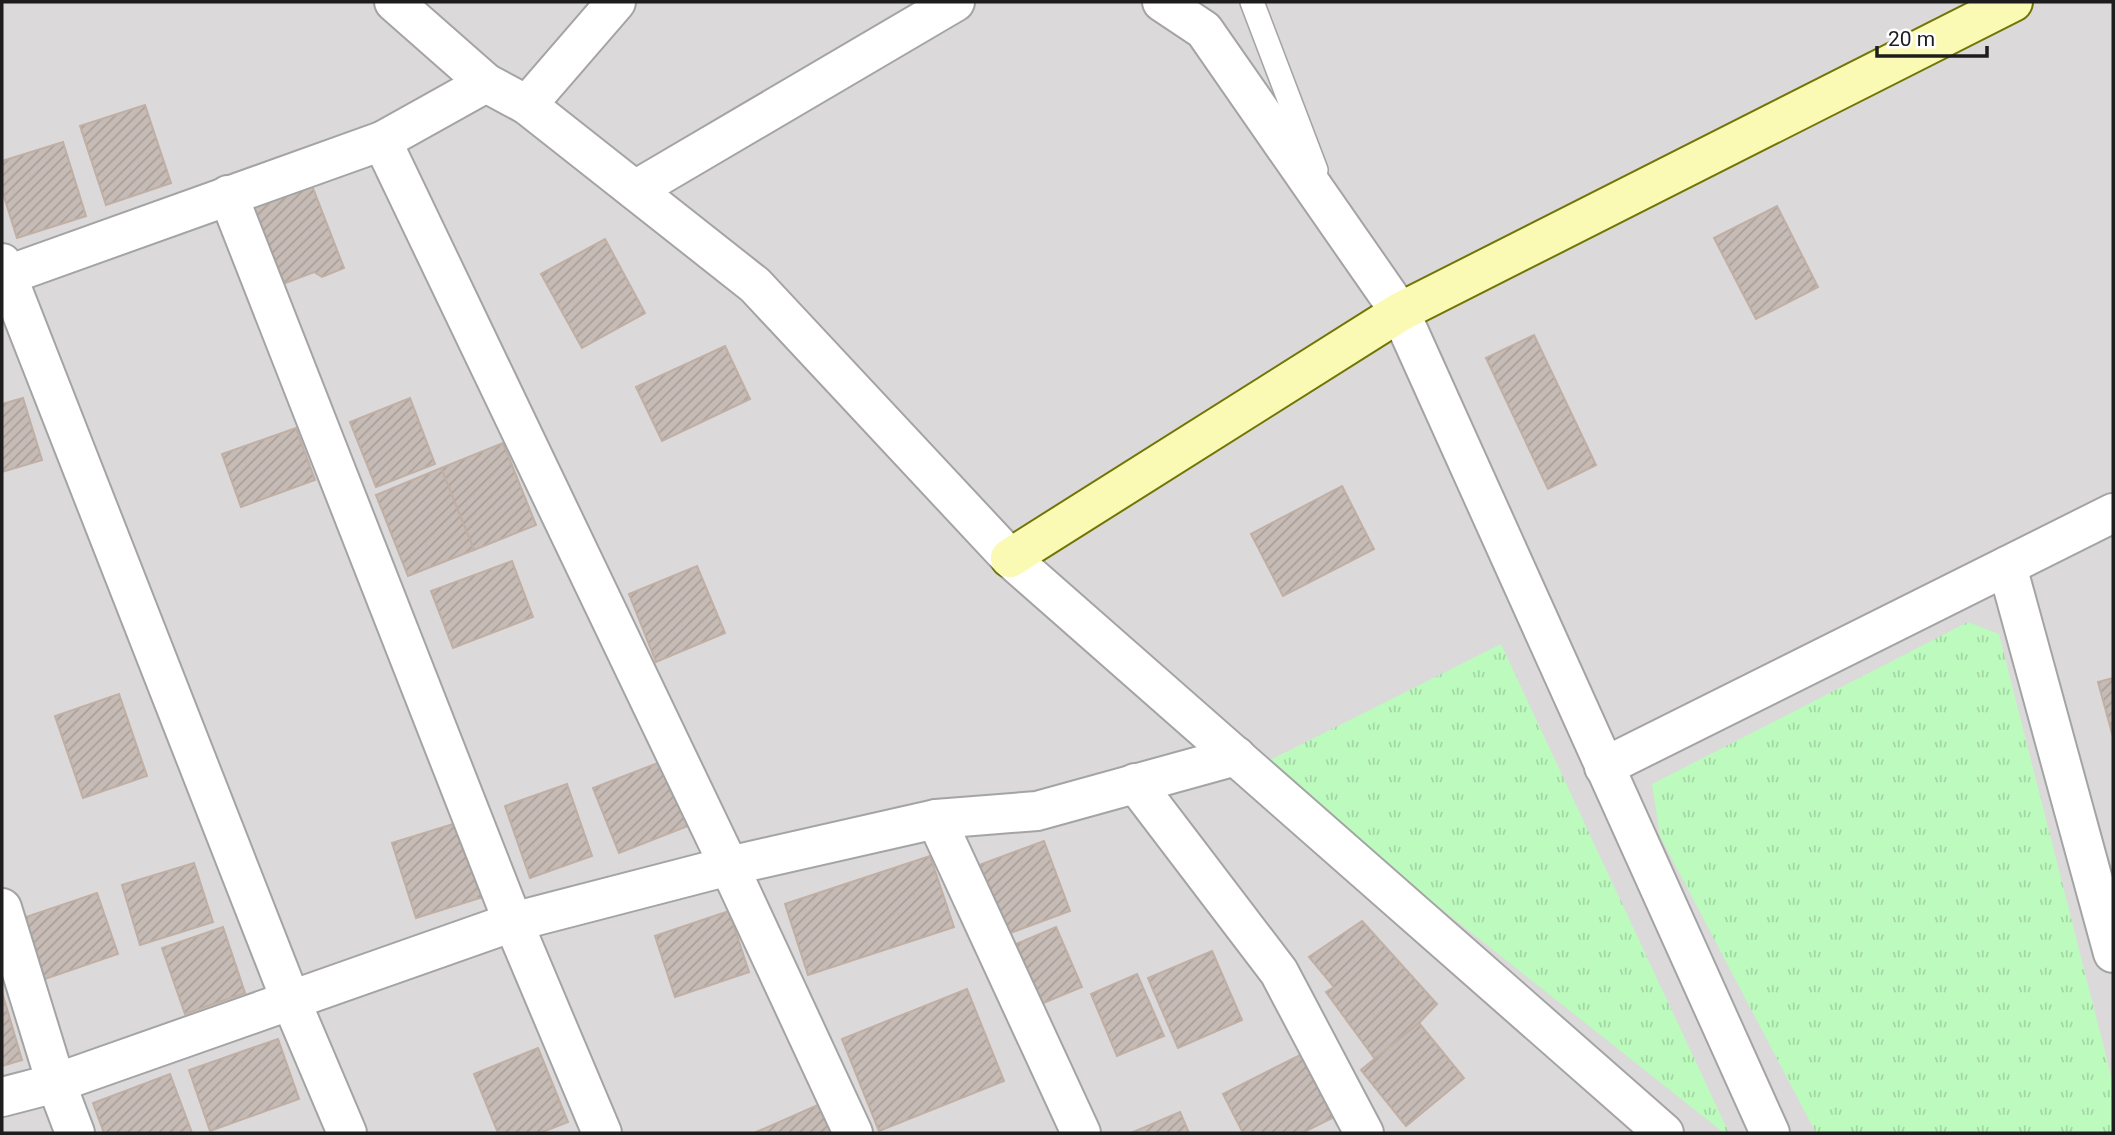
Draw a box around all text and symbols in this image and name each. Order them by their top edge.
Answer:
scale bar [1877,14,1987,58]
text: 20 m [1888,27,1935,51]

